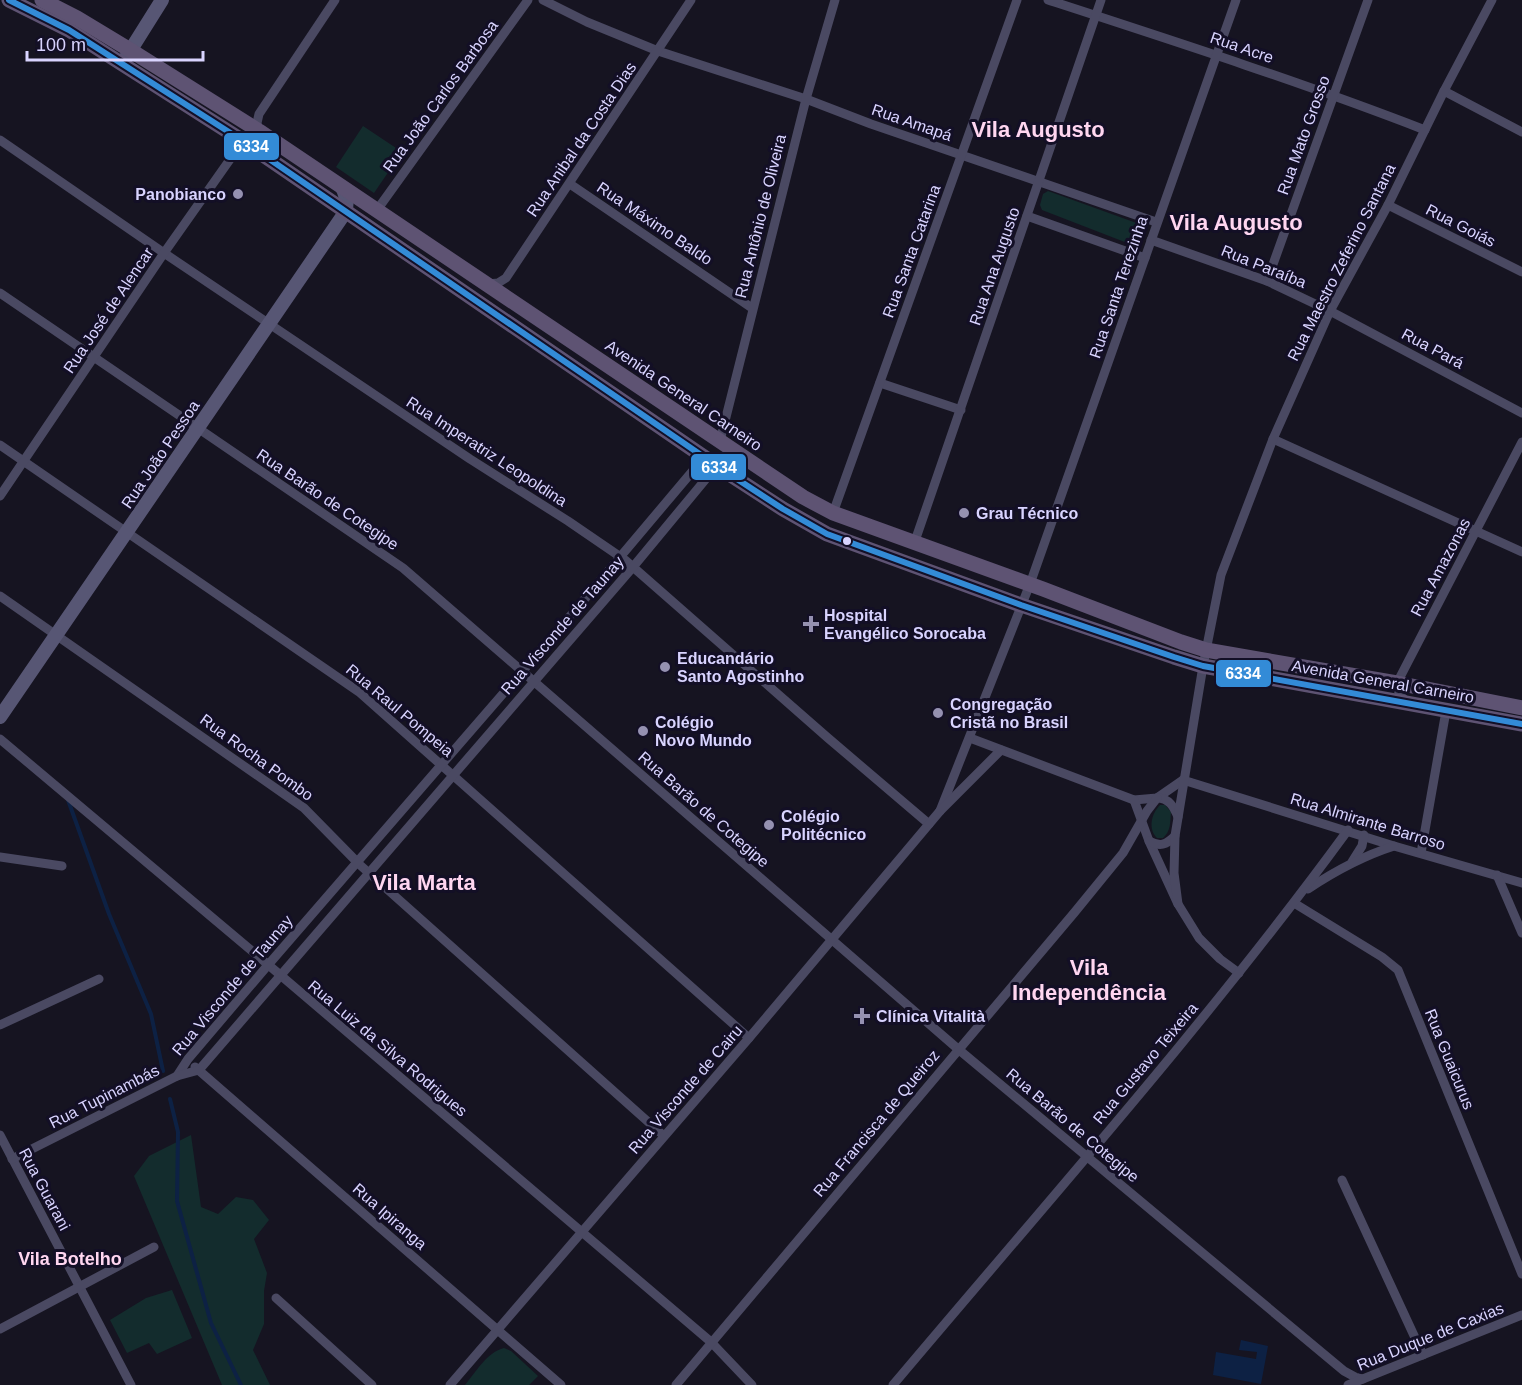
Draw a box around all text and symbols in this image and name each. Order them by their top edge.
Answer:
street label: Rua João Carlos Barbosa [380,17,501,175]
scale bar [27,24,202,62]
street label: Rua Acre [1208,29,1276,66]
text: 100 m [36,35,86,55]
street label: Rua Anibal da Costa Dias [523,59,639,220]
street label: Rua Mato Grosso [1274,73,1333,197]
street label: Rua Amapá [870,101,954,144]
district label: Vila Augusto [971,117,1105,142]
line badge: 6334 [223,132,280,161]
street label: Rua Antônio de Oliveira [732,132,789,300]
text: 6334 [233,138,269,155]
street label: Rua Maestro Zeferino Santana [1284,161,1399,364]
street label: Rua Máximo Baldo [594,179,716,268]
street label: Rua Santa Catarina [879,182,944,320]
place label: Panobianco [135,186,226,203]
marker: Panobianco [231,187,245,201]
street label: Rua Goiás [1423,201,1498,250]
street label: Rua Ana Augusto [966,205,1023,327]
district label: Vila Augusto [1169,210,1303,235]
street label: Rua Santa Terezinha [1086,214,1151,360]
street label: Rua Paraíba [1219,242,1309,291]
street label: Rua José de Alencar [60,244,157,376]
street label: Rua Pará [1399,325,1467,372]
street label: Avenida General Carneiro [602,337,765,454]
street label: Rua Imperatriz Leopoldina [403,393,570,510]
street label: Rua João Pessoa [118,397,203,511]
street label: Rua Barão de Cotegipe [254,446,402,553]
line badge: 6334 [690,453,747,481]
text: 6334 [701,459,737,476]
place label: Grau Técnico [976,505,1078,522]
marker: Grau Técnico [957,506,971,520]
street label: Rua Amazonas [1407,515,1473,619]
unlabelled marker [841,535,853,547]
street label: Rua Visconde de Taunay [498,553,627,698]
place label: Hospital Evangélico Sorocaba [824,607,986,642]
marker: Hospital Evangélico Sorocaba [802,615,820,633]
place label: Educandário Santo Agostinho [677,650,805,685]
street label: Avenida General Carneiro [1290,657,1475,706]
line badge: 6334 [1215,659,1272,688]
marker: Educandário Santo Agostinho [658,660,672,674]
street label: Rua Raul Pompeia [343,661,457,760]
text: 6334 [1225,665,1261,682]
place label: Congregação Cristã no Brasil [950,696,1068,731]
marker: Congregação Cristã no Brasil [931,706,945,720]
street label: Rua Rocha Pombo [197,711,316,804]
place label: Colégio Novo Mundo [655,714,752,749]
marker: Colégio Novo Mundo [636,724,650,738]
street label: Rua Barão de Cotegipe [635,748,772,871]
street label: Rua Almirante Barroso [1288,790,1447,853]
place label: Colégio Politécnico [781,808,867,843]
marker: Colégio Politécnico [762,818,776,832]
district label: Vila Marta [372,870,477,895]
street label: Rua Visconde de Taunay [169,912,296,1059]
district label: Vila Independência [1012,955,1167,1005]
street label: Rua Luiz da Silva Rodrigues [305,977,470,1120]
street label: Rua Gustavo Teixeira [1090,999,1201,1127]
marker: Clínica Vitalità [853,1007,871,1025]
street label: Rua Guaicurus [1422,1007,1477,1112]
place label: Clínica Vitalità [876,1008,985,1025]
street label: Rua Visconde de Cairu [625,1022,746,1157]
street label: Rua Francisca de Queiroz [810,1047,943,1200]
street label: Rua Tupinambás [46,1061,162,1131]
street label: Rua Barão de Cotegipe [1003,1065,1142,1186]
street label: Rua Guarani [16,1145,73,1233]
street label: Rua Ipiranga [350,1180,430,1253]
district label: Vila Botelho [18,1249,122,1269]
street label: Rua Duque de Caxias [1354,1299,1506,1374]

